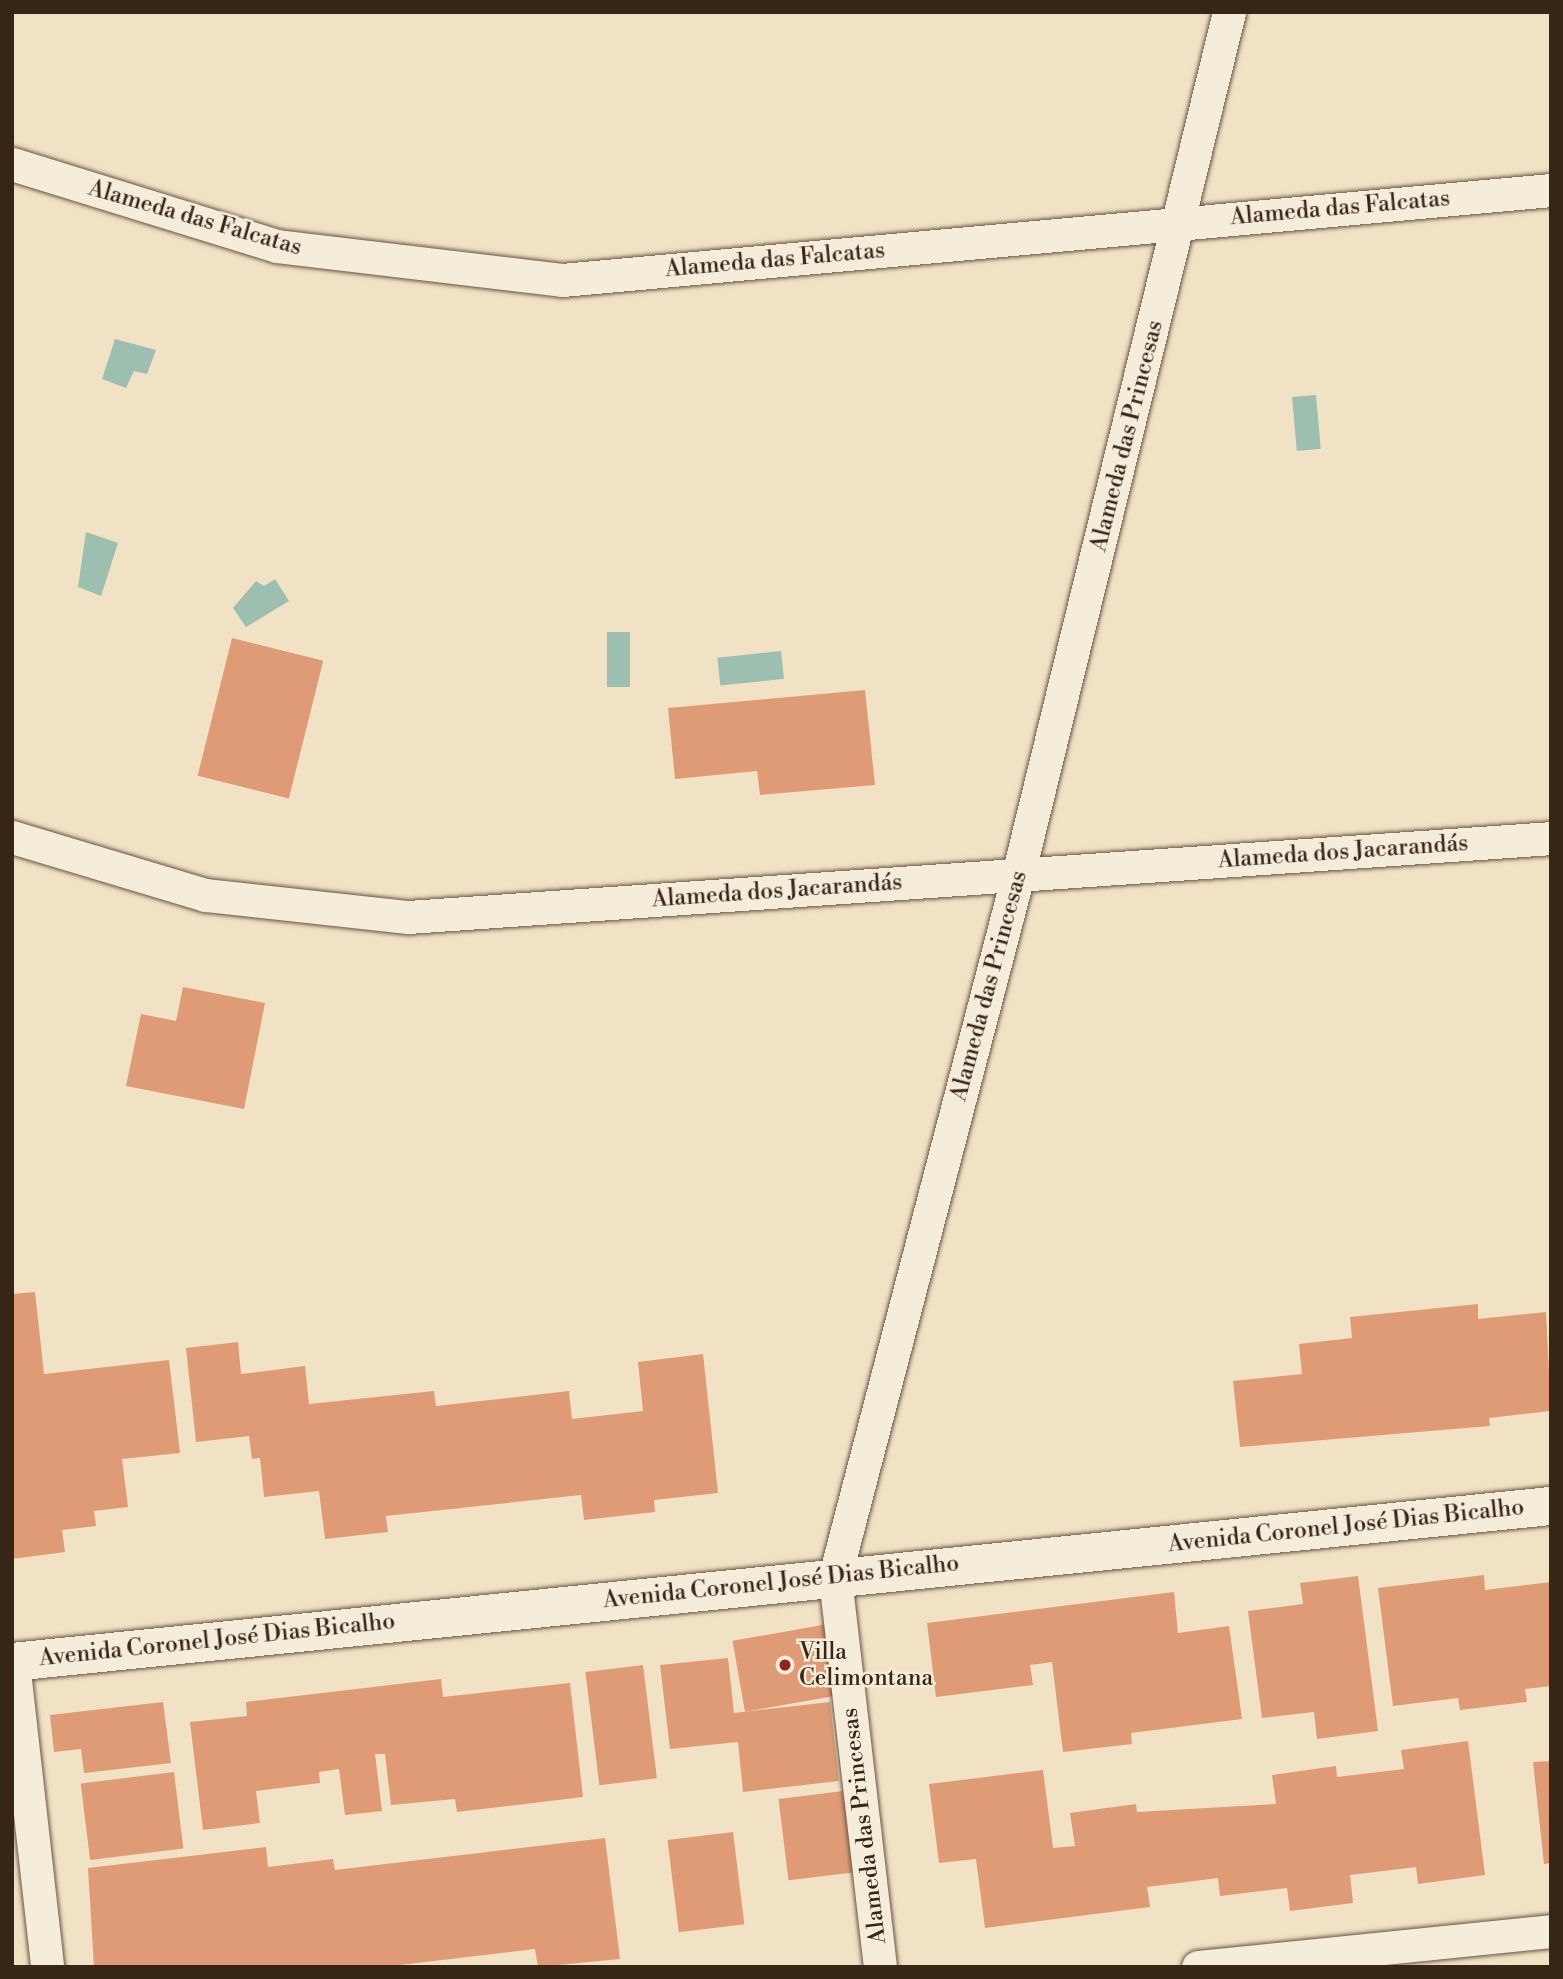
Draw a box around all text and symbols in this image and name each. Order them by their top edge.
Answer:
street label: Alameda das Falcatas [85,174,305,262]
street label: Alameda das Falcatas [1229,185,1451,231]
street label: Alameda das Falcatas [664,237,886,283]
street label: Alameda das Princesas [1085,317,1169,555]
street label: Alameda dos Jacarandás [1217,829,1469,875]
street label: Alameda dos Jacarandás [651,868,903,914]
street label: Alameda das Princesas [945,868,1033,1104]
street label: Avenida Coronel José Dias Bicalho [1167,1494,1525,1558]
street label: Avenida Coronel José Dias Bicalho [602,1550,960,1614]
street label: Avenida Coronel José Dias Bicalho [38,1608,396,1672]
place label: Villa Celimontana [799,1638,933,1692]
marker: Villa Celimontana [777,1657,793,1673]
street label: Alameda das Princesas [836,1707,892,1945]

